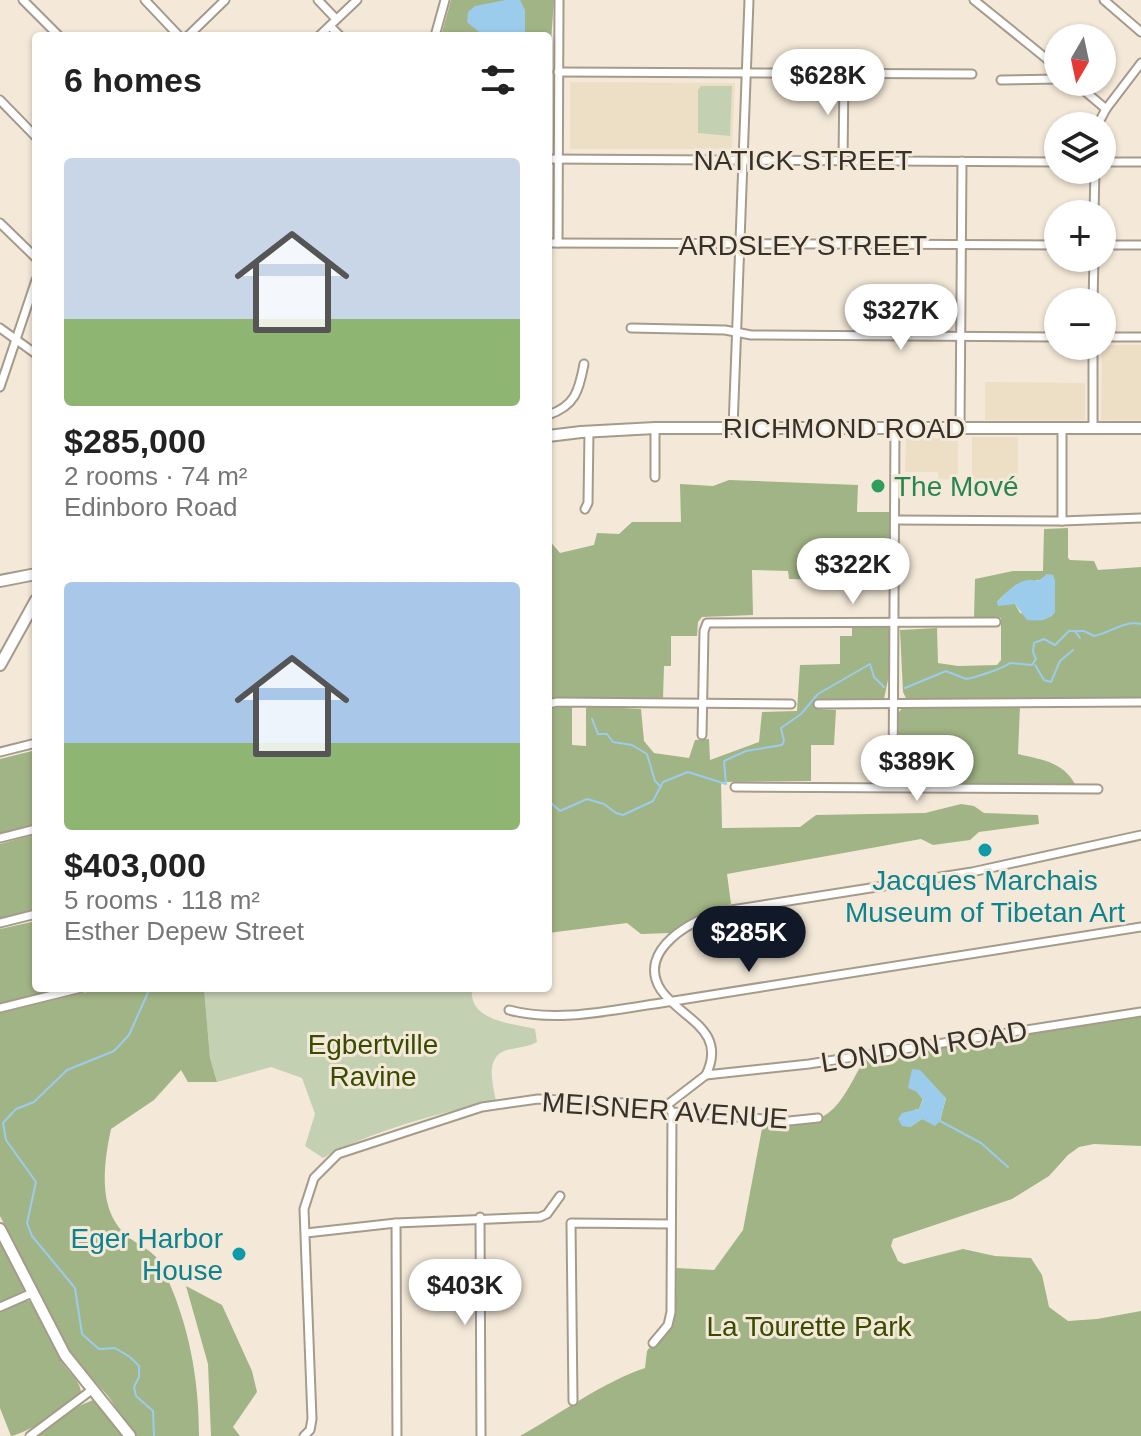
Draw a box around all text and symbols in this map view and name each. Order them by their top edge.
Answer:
north arrow [1044,24,1116,96]
map controls [1044,24,1116,360]
pin: $628K [772,49,884,117]
icon: filters [476,58,520,102]
text: $628K [790,60,866,90]
text: 6 homes [64,61,202,99]
button: layers [1044,112,1116,184]
street label: NATICK STREET [694,145,912,176]
button: + [1044,200,1116,272]
icon: home [220,210,364,354]
street label: ARDSLEY STREET [679,230,927,261]
pin: $327K [845,284,957,352]
button: − [1044,288,1116,360]
text: $327K [863,295,939,325]
street label: RICHMOND ROAD [723,413,965,444]
text: $285,000 [64,422,206,460]
text: 2 rooms · 74 m² [64,461,248,491]
place label: The Mové [894,471,1019,502]
marker: The Mové [869,477,887,495]
text: Edinboro Road [64,492,237,522]
pin: $322K [797,538,909,606]
text: $322K [815,549,891,579]
icon: home [220,634,364,778]
pin: $389K [861,735,973,803]
text: $389K [879,746,955,776]
marker: Jacques Marchais Museum of Tibetan Art [976,841,994,859]
text: $403,000 [64,846,206,884]
place label: Jacques Marchais Museum of Tibetan Art [845,865,1125,928]
text: 5 rooms · 118 m² [64,885,260,915]
pin: $285K [693,906,805,974]
text: Esther Depew Street [64,916,304,946]
text: $285K [711,917,787,947]
street label: LONDON ROAD [819,1015,1029,1078]
park label: Egbertville Ravine [308,1029,438,1092]
street label: MEISNER AVENUE [541,1086,789,1135]
place label: Eger Harbor House [70,1223,223,1286]
marker: Eger Harbor House [230,1245,248,1263]
pin: $403K [409,1259,521,1327]
text: $403K [427,1270,503,1300]
park label: La Tourette Park [707,1311,912,1342]

